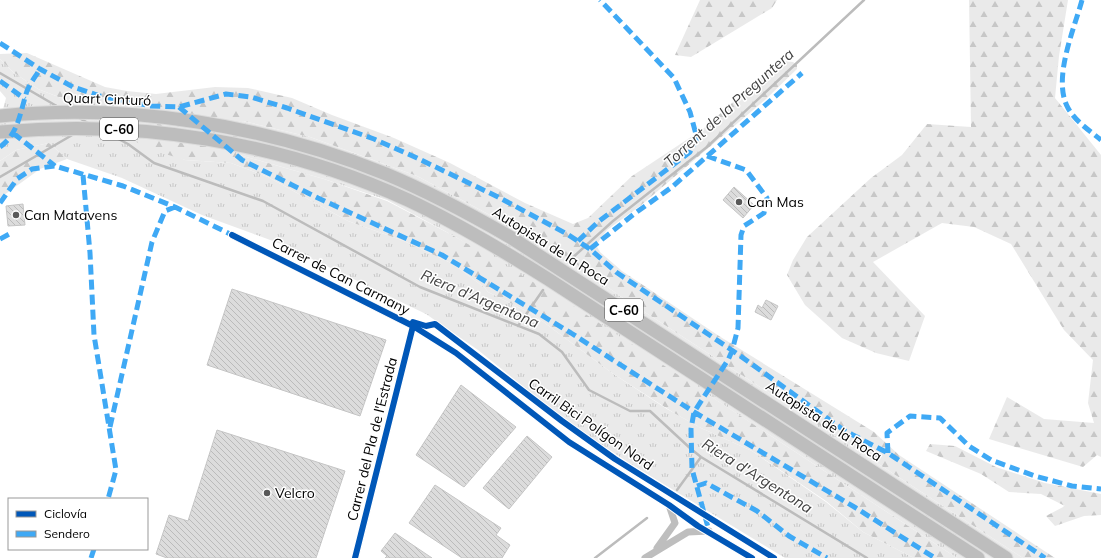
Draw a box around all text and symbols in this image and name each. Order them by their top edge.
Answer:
water label: Torrent de la Preguntera [660,44,798,171]
street label: Quart Cinturó [63,88,151,110]
road number: C-60 [100,118,138,140]
place label: Can Mas [747,193,804,211]
marker: Can Mas [734,197,744,207]
street label: Autopista de la Roca [489,203,613,289]
place label: Can Matavens [24,206,117,224]
marker: Can Matavens [11,210,21,220]
street label: Carrer de Can Carmany [269,233,414,319]
water label: Riera d'Argentona [418,265,542,332]
road number: C-60 [605,299,643,321]
street label: Carrer del Pla de l'Estrada [343,355,401,523]
street label: Carril Bici Polígon Nord [525,374,657,474]
street label: Autopista de la Roca [763,377,885,465]
water label: Riera d'Argentona [699,434,816,517]
place label: Velcro [275,484,315,502]
marker: Velcro [262,488,272,498]
legend [8,498,148,550]
text: Ciclovía [44,506,87,521]
text: Sendero [44,526,90,541]

